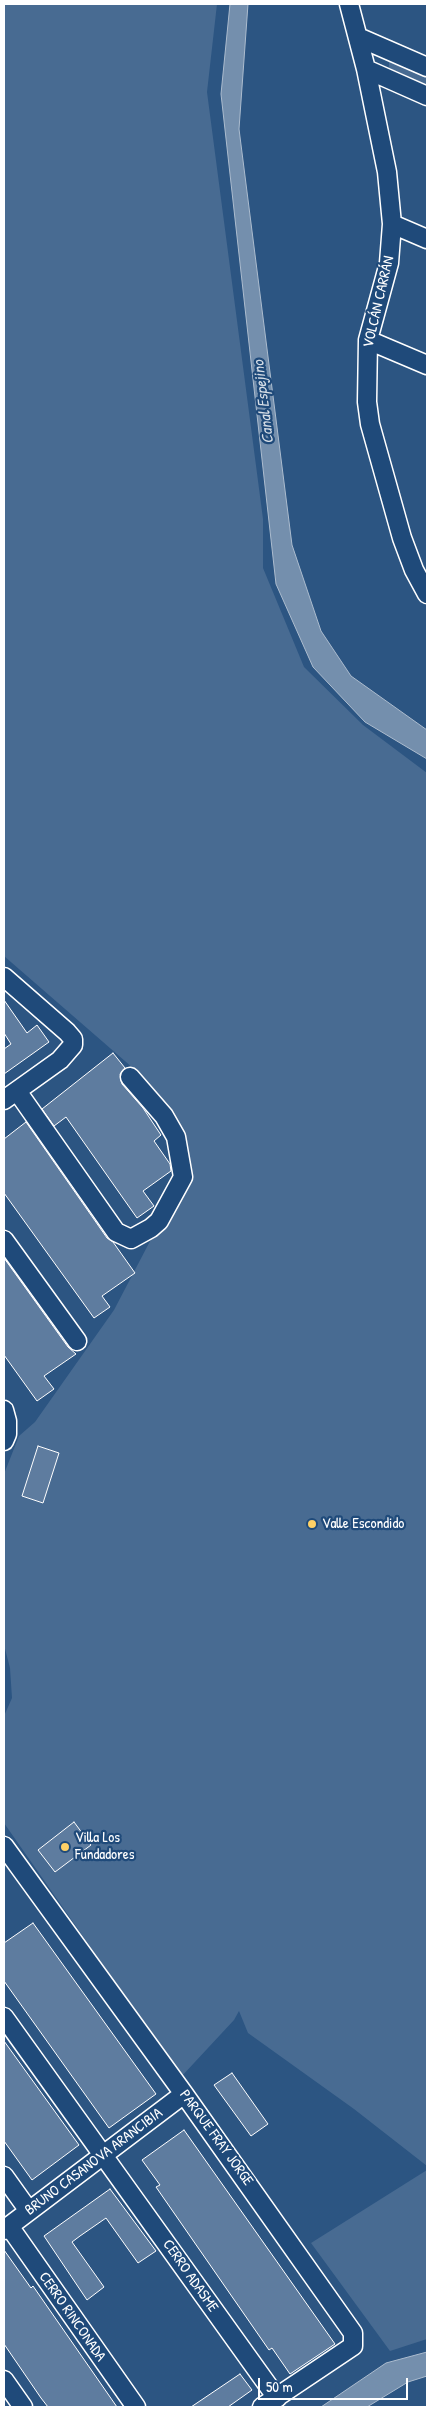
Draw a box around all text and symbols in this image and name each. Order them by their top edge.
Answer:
street label: VOLCÁN CARRÁN [360,254,398,350]
water label: Canal Espejino [249,359,279,445]
place label: Valle Escondido [322,1515,404,1533]
marker: Valle Escondido [306,1518,318,1530]
place label: Villa Los Fundadores [75,1829,135,1864]
marker: Villa Los Fundadores [59,1841,71,1853]
street label: PARQUE FRAY JORGE [175,2087,257,2189]
street label: BRUNO CASANOVA ARANCIBIA [22,2104,166,2220]
street label: CERRO ADASME [158,2236,222,2316]
street label: CERRO RINCONADA [35,2269,109,2365]
scale bar [261,2368,411,2400]
text: 50 m [266,2376,293,2397]

